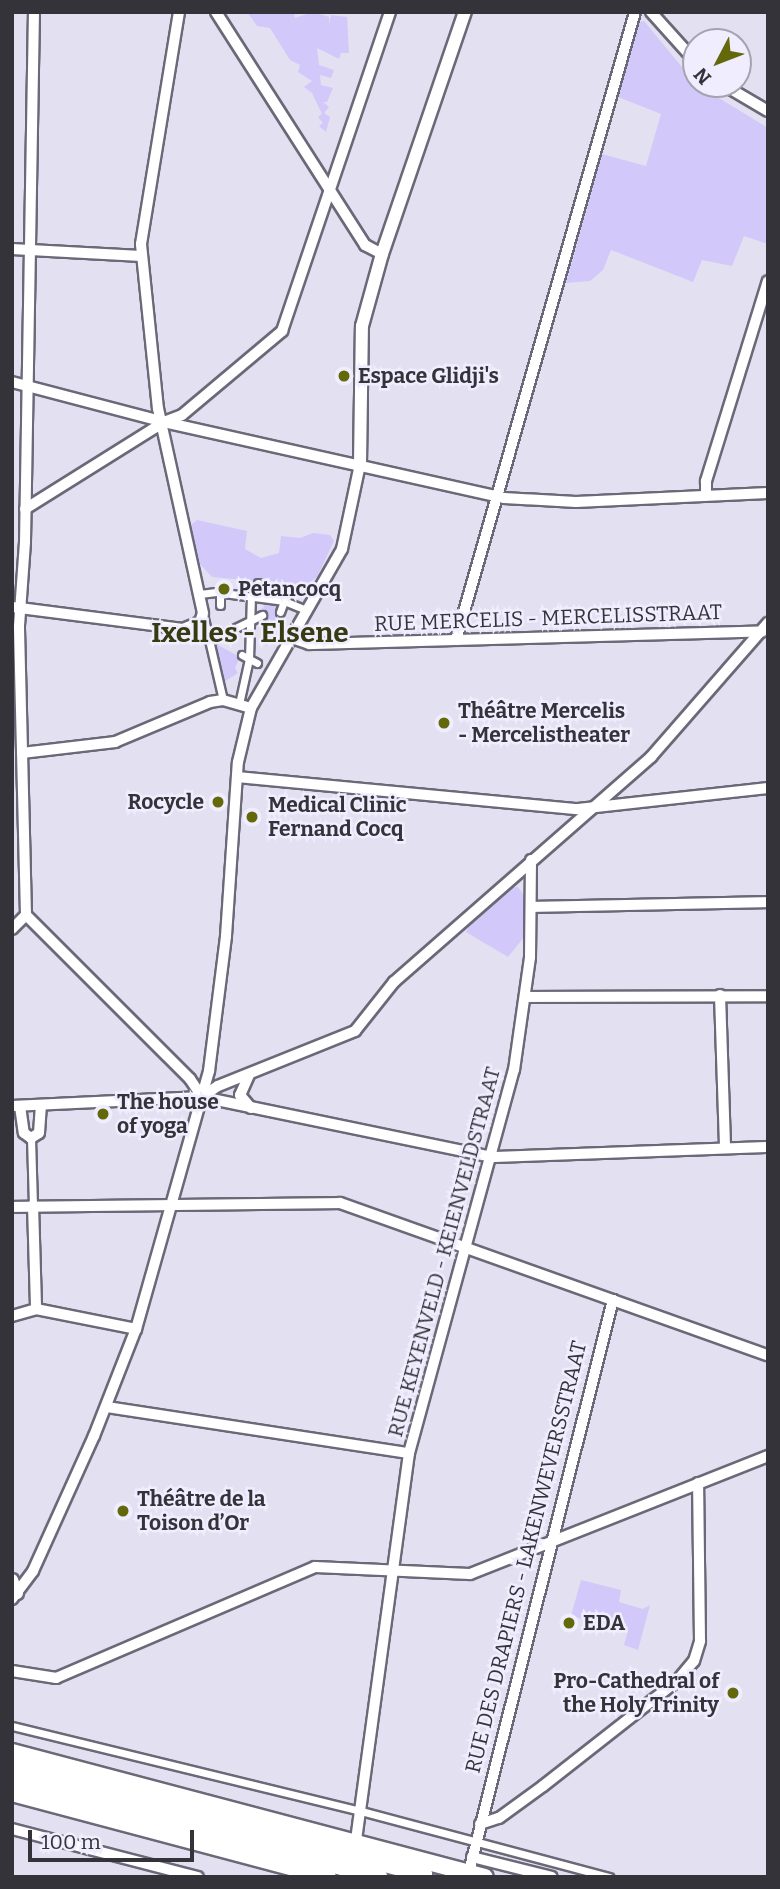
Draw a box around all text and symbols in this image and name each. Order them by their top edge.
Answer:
north arrow [682,28,752,98]
text: N [689,63,716,89]
place label: Espace Glidji's [358,363,499,389]
marker: Espace Glidji's [336,368,352,384]
place label: Petancocq [238,576,341,602]
marker: Petancocq [216,581,232,597]
street label: RUE MERCELIS - MERCELISSTRAAT [374,599,722,637]
district label: Ixelles - Elsene [151,616,349,650]
place label: Théâtre Mercelis - Mercelistheater [458,698,630,748]
marker: Théâtre Mercelis - Mercelistheater [436,715,452,731]
place label: Rocycle [128,789,204,815]
place label: Medical Clinic Fernand Cocq [268,792,407,842]
marker: Rocycle [210,794,226,810]
marker: Medical Clinic Fernand Cocq [242,807,262,827]
street label: RUE KEYENVELD - KEIENVELDSTRAAT [382,1064,506,1440]
place label: The house of yoga [117,1089,219,1139]
marker: The house of yoga [95,1106,111,1122]
street label: RUE DES DRAPIERS - LAKENWEVERSSTRAAT [460,1338,592,1776]
place label: Théâtre de la Toison d’Or [137,1486,266,1536]
marker: Théâtre de la Toison d’Or [115,1503,131,1519]
place label: EDA [583,1610,625,1636]
marker: EDA [561,1615,577,1631]
place label: Pro-Cathedral of the Holy Trinity [554,1668,719,1718]
marker: Pro-Cathedral of the Holy Trinity [725,1685,741,1701]
scale bar [32,1815,198,1859]
text: 100 m [41,1829,101,1855]

